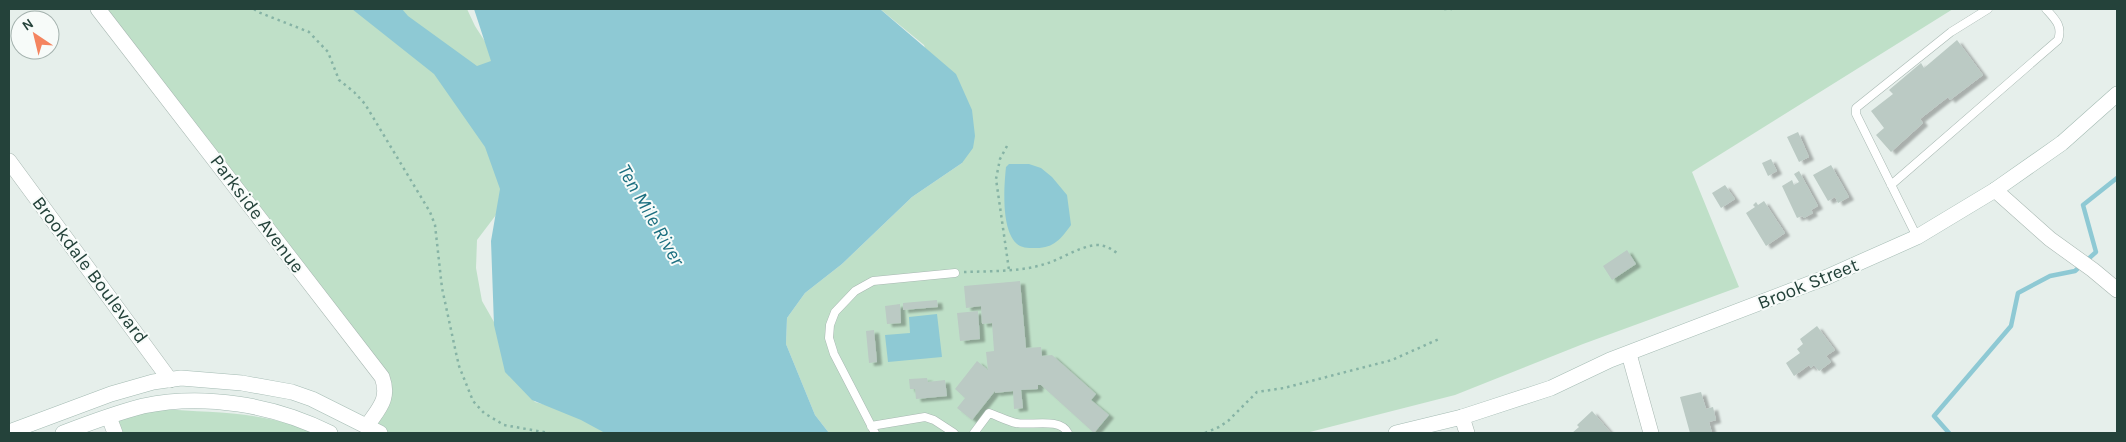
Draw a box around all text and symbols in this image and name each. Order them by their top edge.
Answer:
north arrow [10,10,60,60]
text: N [19,15,37,35]
street label: Parkside Avenue [205,151,309,277]
water label: Ten Mile River [613,160,690,271]
street label: Brookdale Boulevard [28,192,152,348]
street label: Brook Street [1754,254,1862,314]

